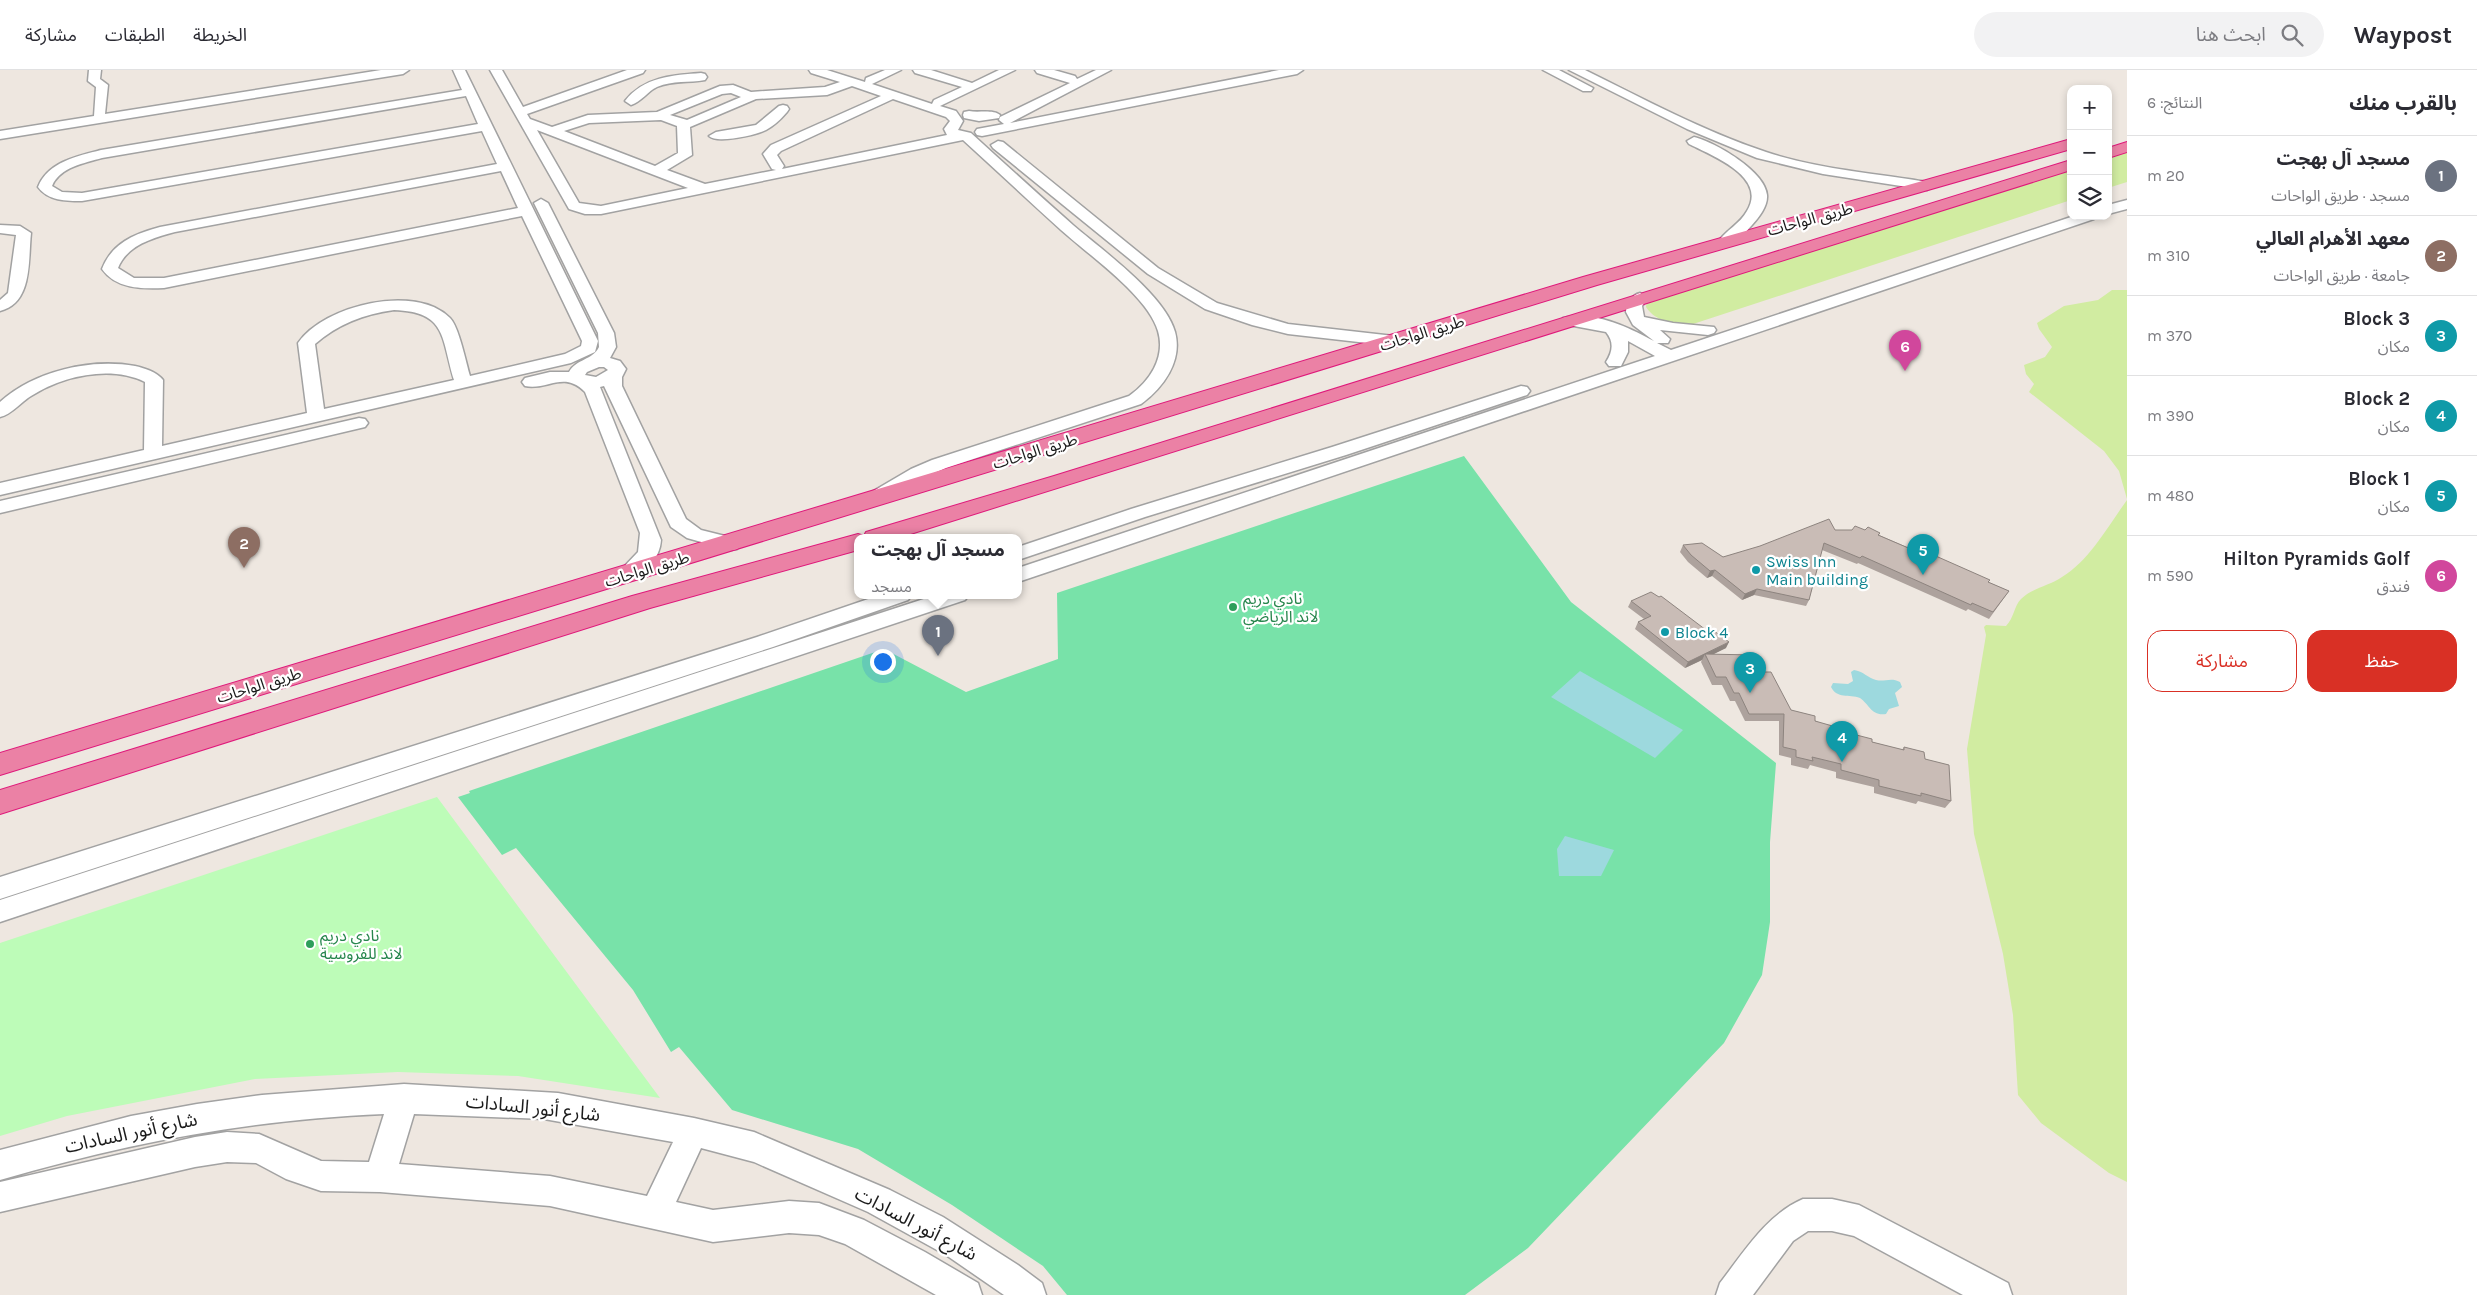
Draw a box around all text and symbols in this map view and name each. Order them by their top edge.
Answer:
search box [1974,12,2324,57]
icon: search [2278,21,2306,49]
text: Waypost [2354,21,2452,49]
text: مشاركة [25,24,77,46]
text: الطبقات [105,24,165,46]
text: الخريطة [193,24,247,46]
text: ابحث هنا [2196,24,2266,46]
map controls [2067,85,2112,220]
button: + [2067,85,2112,130]
text: بالقرب منك [2349,91,2457,115]
text: النتائج: 6 [2147,93,2202,112]
button: − [2067,130,2112,175]
text: مسجد آل بهجت [2276,148,2410,170]
text: 20 m [2147,166,2185,185]
text: 1 [2438,166,2444,185]
button: layers [2067,175,2112,220]
text: مسجد · طريق الواحات [2271,186,2410,205]
street label: طريق الواحات [1765,198,1855,240]
text: معهد الأهرام العالي [2256,228,2410,250]
text: 310 m [2147,246,2190,265]
text: 2 [2436,246,2446,265]
text: جامعة · طريق الواحات [2273,266,2410,285]
text: Block 3 [2343,308,2410,330]
street label: طريق الواحات [1377,311,1467,356]
text: 370 m [2147,326,2192,345]
text: 3 [2436,326,2446,345]
pin: 6 [1889,330,1921,371]
text: مكان [2378,337,2410,356]
text: Block 2 [2344,388,2410,410]
text: 390 m [2147,406,2194,425]
text: 4 [2436,406,2446,425]
text: مكان [2378,417,2410,436]
street label: طريق الواحات [990,429,1080,474]
text: Block 1 [2348,468,2410,490]
text: 480 m [2147,486,2194,505]
text: 5 [2436,486,2446,505]
text: مكان [2378,497,2410,516]
pin: 2 [228,527,260,568]
popup [854,534,1022,599]
pin: 5 [1907,534,1939,575]
text: مسجد آل بهجت [871,539,1005,561]
street label: طريق الواحات [602,547,692,592]
text: Hilton Pyramids Golf [2223,548,2410,570]
place label: Swiss Inn Main building [1766,552,1868,589]
marker: Swiss Inn Main building [1750,564,1762,576]
text: 590 m [2147,566,2194,585]
text: 6 [2436,566,2446,585]
text: مسجد [871,577,912,596]
text: فندق [2376,577,2410,596]
place label: نادي دريم لاند الرياضي [1243,589,1318,628]
marker: نادي دريم لاند الرياضي [1227,601,1239,613]
pin: 1 [922,615,954,656]
place label: Block 4 [1675,623,1728,642]
marker: Block 4 [1659,626,1671,638]
button: مشاركة [2147,630,2297,692]
button: حفظ [2307,630,2457,692]
your location [870,649,896,675]
pin: 3 [1734,652,1766,693]
street label: طريق الواحات [214,663,304,708]
pin: 4 [1826,721,1858,762]
place label: نادي دريم لاند للفروسية [320,926,403,963]
marker: نادي دريم لاند للفروسية [304,938,316,950]
street label: شارع أنور السادات [464,1090,601,1128]
street label: شارع أنور السادات [63,1108,200,1160]
street label: شارع أنور السادات [850,1182,981,1267]

